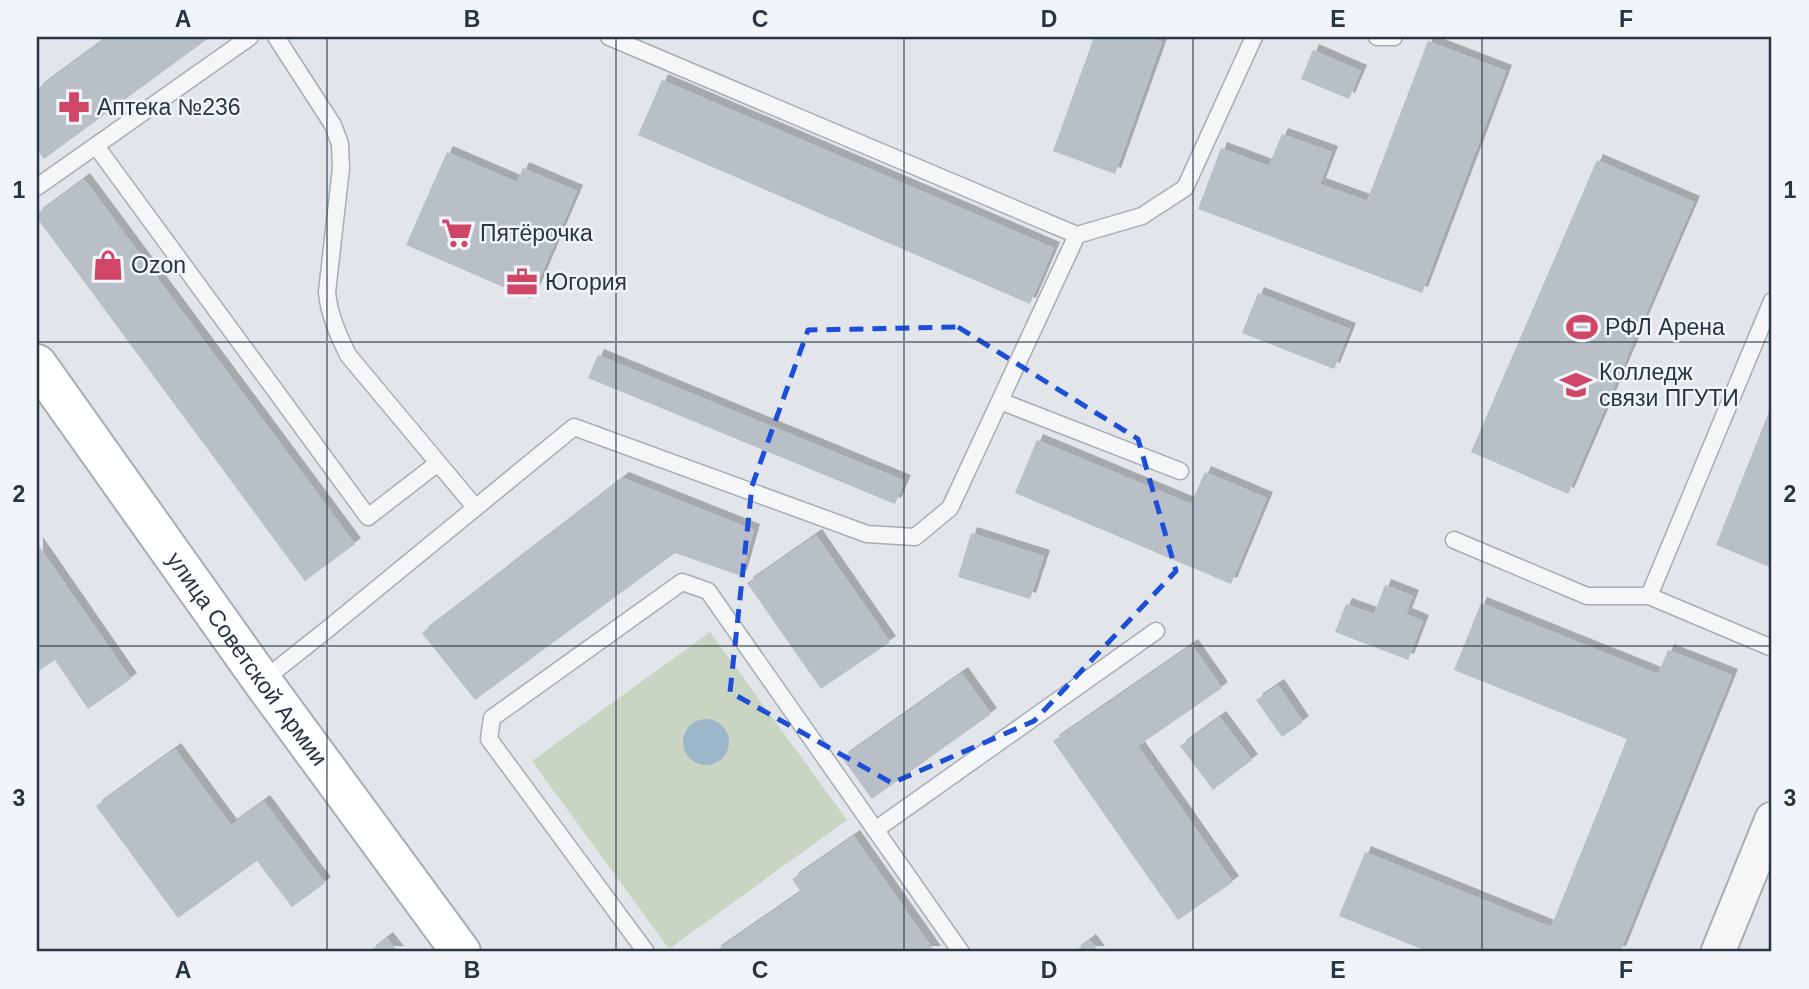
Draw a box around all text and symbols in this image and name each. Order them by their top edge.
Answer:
text: A [175,6,191,32]
text: B [464,6,480,32]
text: C [752,6,768,32]
text: D [1041,6,1057,32]
text: E [1330,6,1346,32]
text: F [1619,6,1633,32]
pharmacy icon: Аптека №236 [57,90,91,124]
place label: Аптека №236 [97,94,241,120]
text: 1 [13,177,26,203]
text: 1 [1784,177,1797,203]
supermarket icon: Пятёрочка [440,216,474,250]
place label: Пятёрочка [480,220,593,246]
shop icon: Ozon [91,248,125,282]
place label: Ozon [131,252,186,278]
office icon: Югория [505,265,539,299]
place label: Югория [545,269,627,295]
sports icon: РФЛ Арена [1565,310,1599,344]
place label: РФЛ Арена [1605,314,1725,340]
place label: Колледж связи ПГУТИ [1599,359,1739,411]
school or university icon: Колледж связи ПГУТИ [1559,368,1593,402]
text: 2 [13,481,25,507]
text: 2 [1784,481,1796,507]
street label: улица Советской Армии [162,547,333,771]
text: 3 [13,785,25,811]
text: 3 [1784,785,1796,811]
text: A [175,957,191,983]
text: B [464,957,480,983]
text: C [752,957,768,983]
text: D [1041,957,1057,983]
text: E [1330,957,1346,983]
text: F [1619,957,1633,983]

